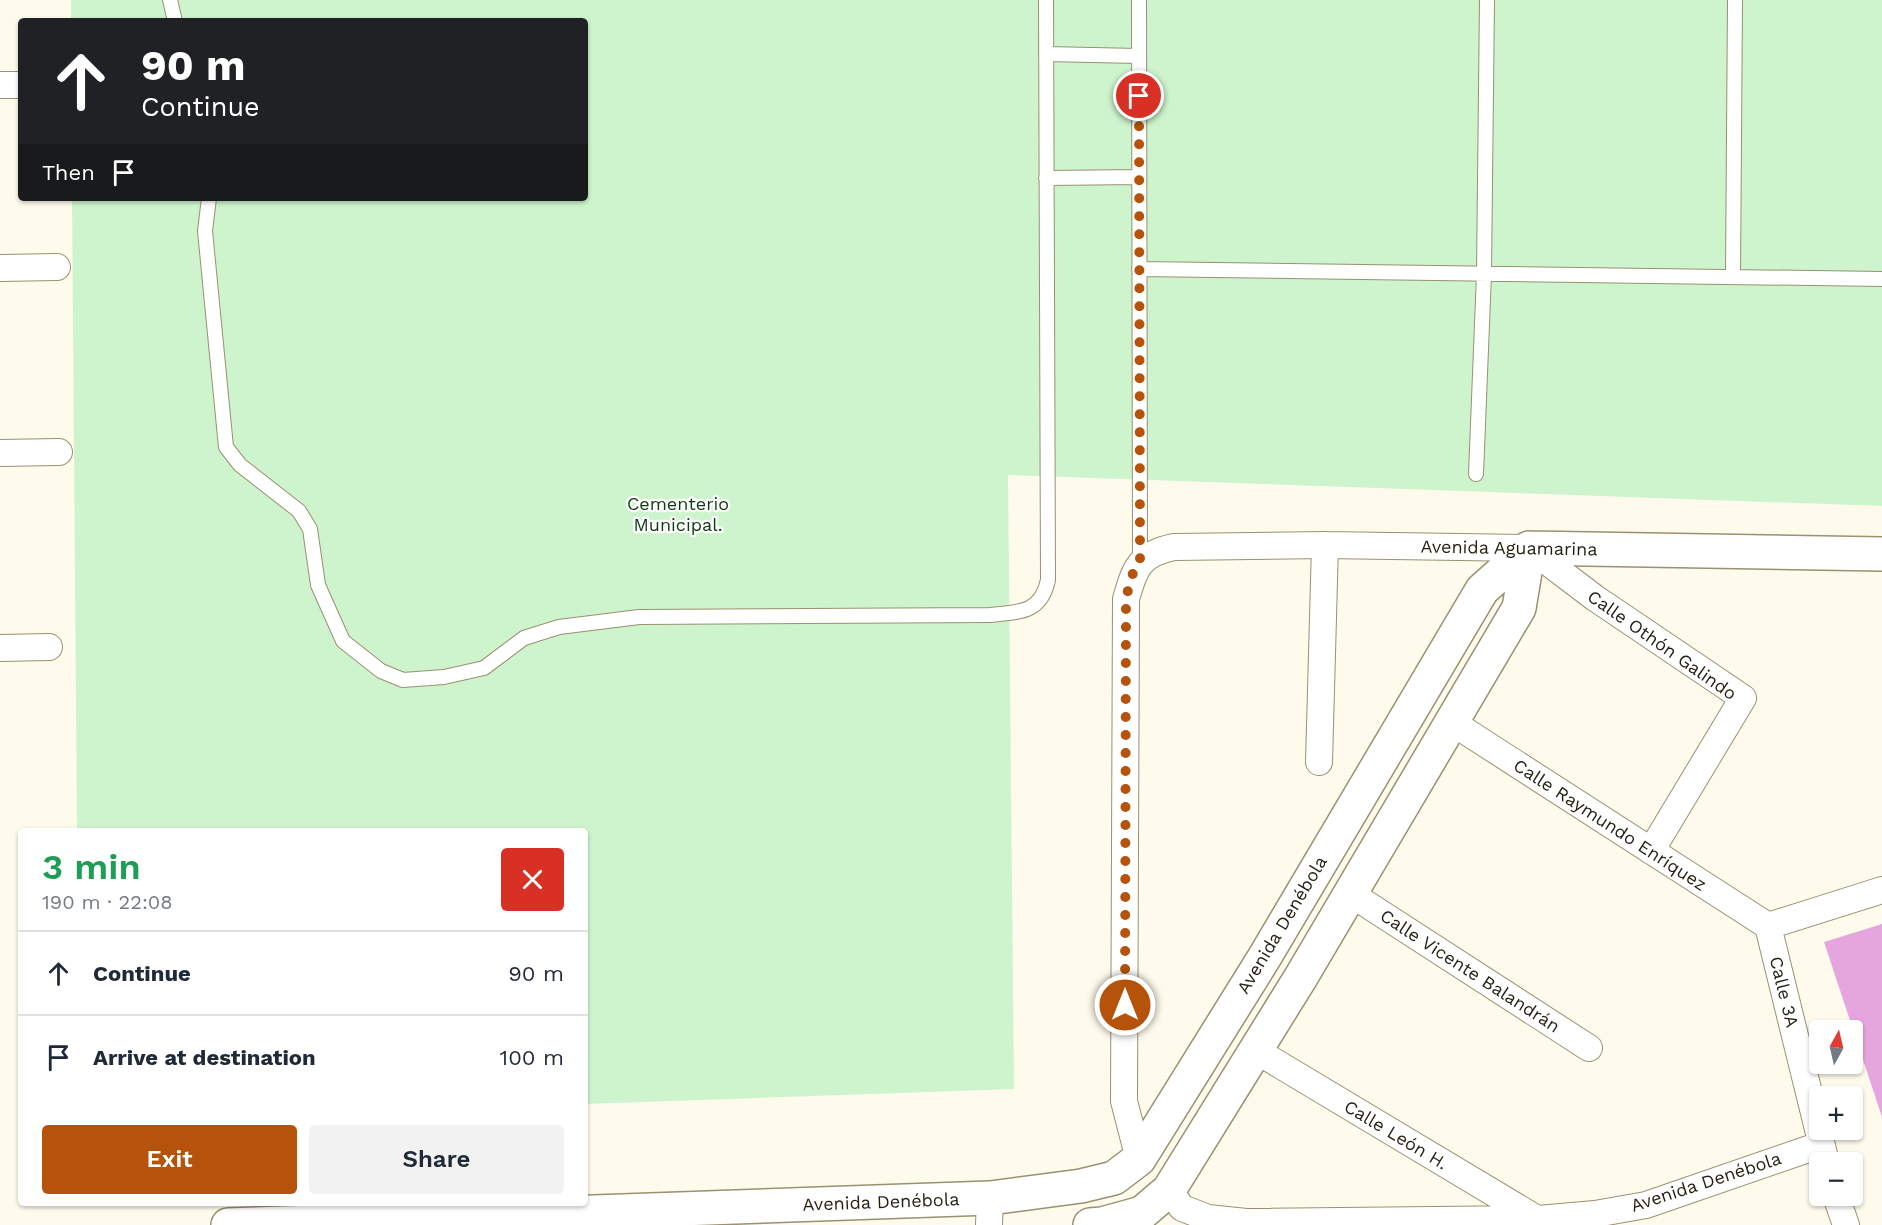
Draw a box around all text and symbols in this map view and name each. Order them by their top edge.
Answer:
text: 90 m [141,41,245,90]
icon: ahead [42,42,120,120]
pin [1113,70,1164,121]
icon: arrive [1122,79,1155,112]
text: Continue [141,91,260,123]
icon: arrive [107,156,140,189]
text: Then [42,160,95,185]
park label: Cementerio Municipal. [627,493,729,535]
street label: Avenida Aguamarina [1420,535,1598,560]
street label: Calle Othón Galindo [1584,585,1741,704]
street label: Calle Raymundo Enríquez [1510,754,1711,895]
text: 3 min [42,846,141,888]
button: close [501,848,564,911]
street label: Avenida Denébola [1232,852,1331,997]
text: 190 m · 22:08 [42,890,173,914]
street label: Calle Vicente Balandrán [1377,905,1564,1037]
street label: Calle 3A [1766,954,1803,1030]
icon: ahead [42,957,75,990]
text: Continue [93,961,191,986]
text: 90 m [508,961,564,986]
position arrow [1093,973,1157,1037]
north arrow [1809,1020,1863,1074]
map controls [1809,1020,1863,1206]
icon: arrive [42,1041,75,1074]
text: Arrive at destination [93,1045,316,1070]
text: 100 m [500,1045,564,1070]
button: + [1809,1086,1863,1140]
street label: Calle León H. [1341,1095,1452,1174]
button: Exit [42,1125,297,1194]
button: Share [309,1125,564,1194]
street label: Avenida Denébola [1628,1147,1784,1216]
button: − [1809,1152,1863,1206]
street label: Avenida Denébola [802,1188,960,1215]

